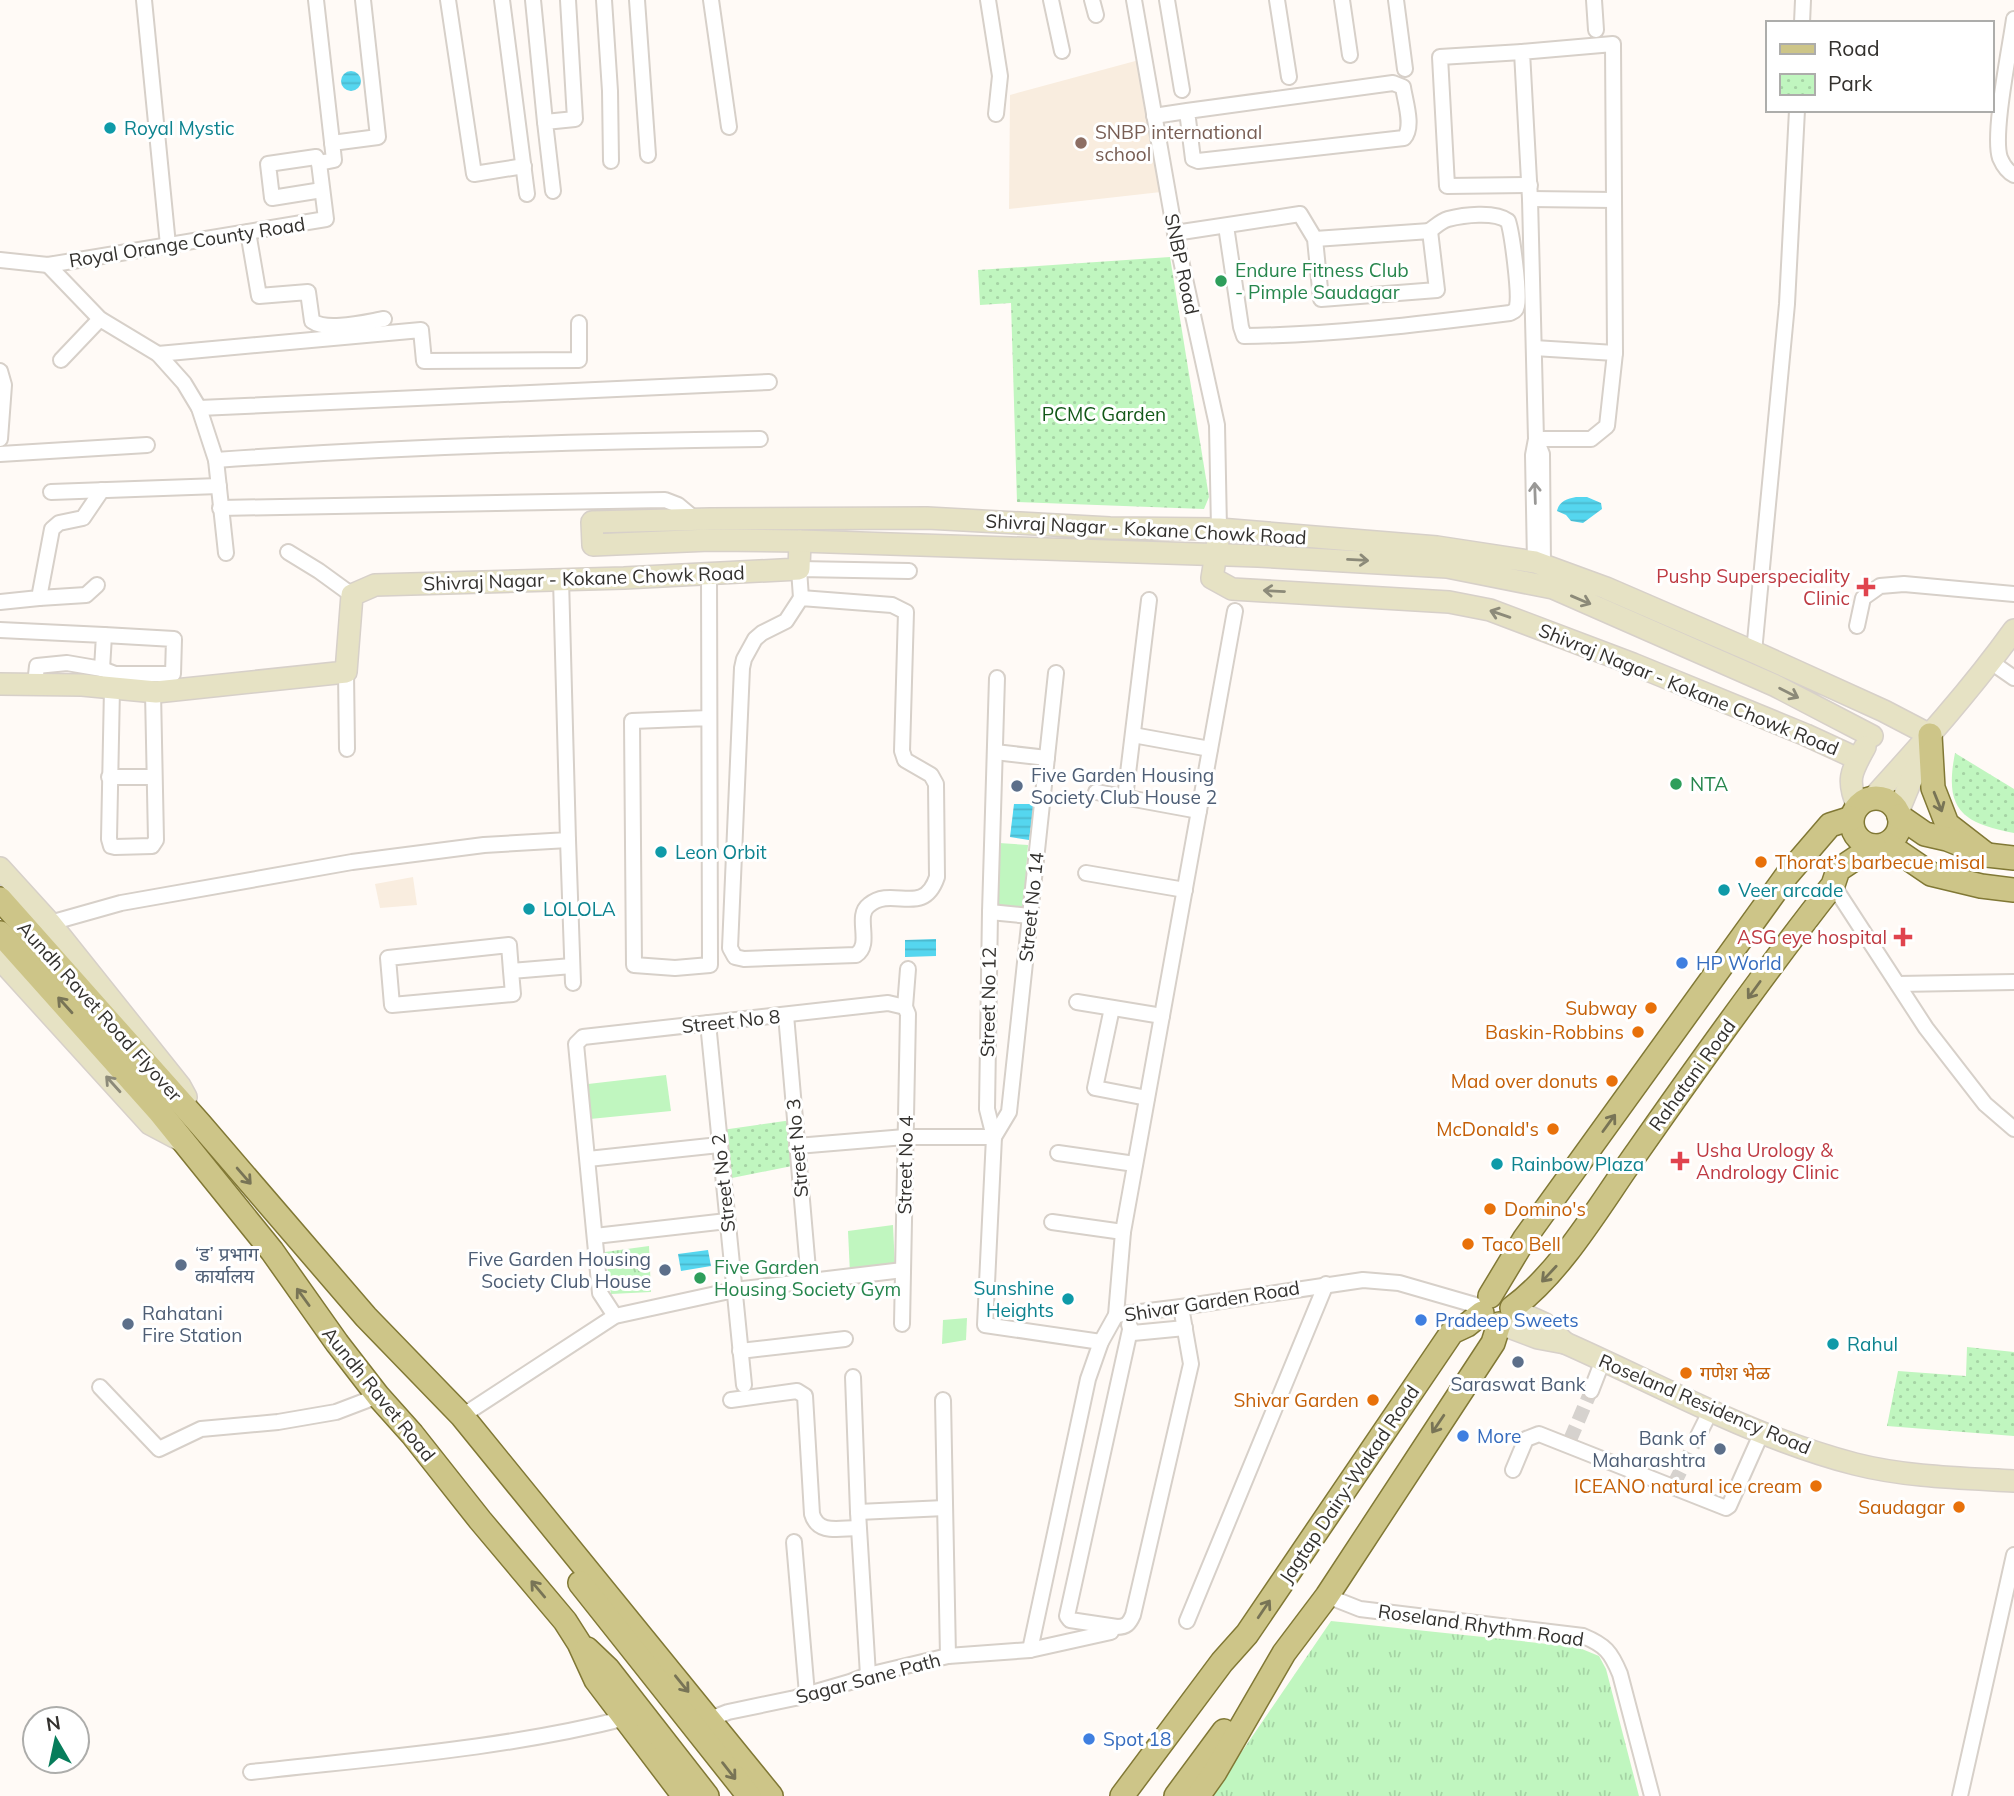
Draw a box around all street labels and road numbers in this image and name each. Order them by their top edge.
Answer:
street label: Royal Orange County Road [67,211,307,273]
street label: SNBP Road [1160,211,1204,317]
street label: Shivraj Nagar - Kokane Chowk Road [985,509,1307,549]
street label: Shivraj Nagar - Kokane Chowk Road [423,560,745,596]
street label: Shivraj Nagar - Kokane Chowk Road [1535,618,1843,760]
street label: Street No 14 [1013,851,1049,963]
street label: Aundh Ravet Road Flyover [13,916,187,1106]
street label: Street No 12 [975,947,1001,1057]
street label: Street No 8 [681,1004,781,1038]
street label: Rahatani Road [1643,1014,1741,1136]
street label: Street No 3 [781,1098,813,1198]
street label: Street No 4 [892,1115,918,1215]
street label: Street No 2 [706,1133,740,1233]
street label: Shivar Garden Road [1123,1275,1301,1327]
street label: Aundh Ravet Road [317,1322,441,1466]
street label: Roseland Residency Road [1595,1348,1815,1460]
street label: Jagtap Dairy-Wakad Road [1274,1380,1424,1588]
street label: Roseland Rhythm Road [1377,1599,1585,1651]
street label: Sagar Sane Path [793,1647,943,1709]

